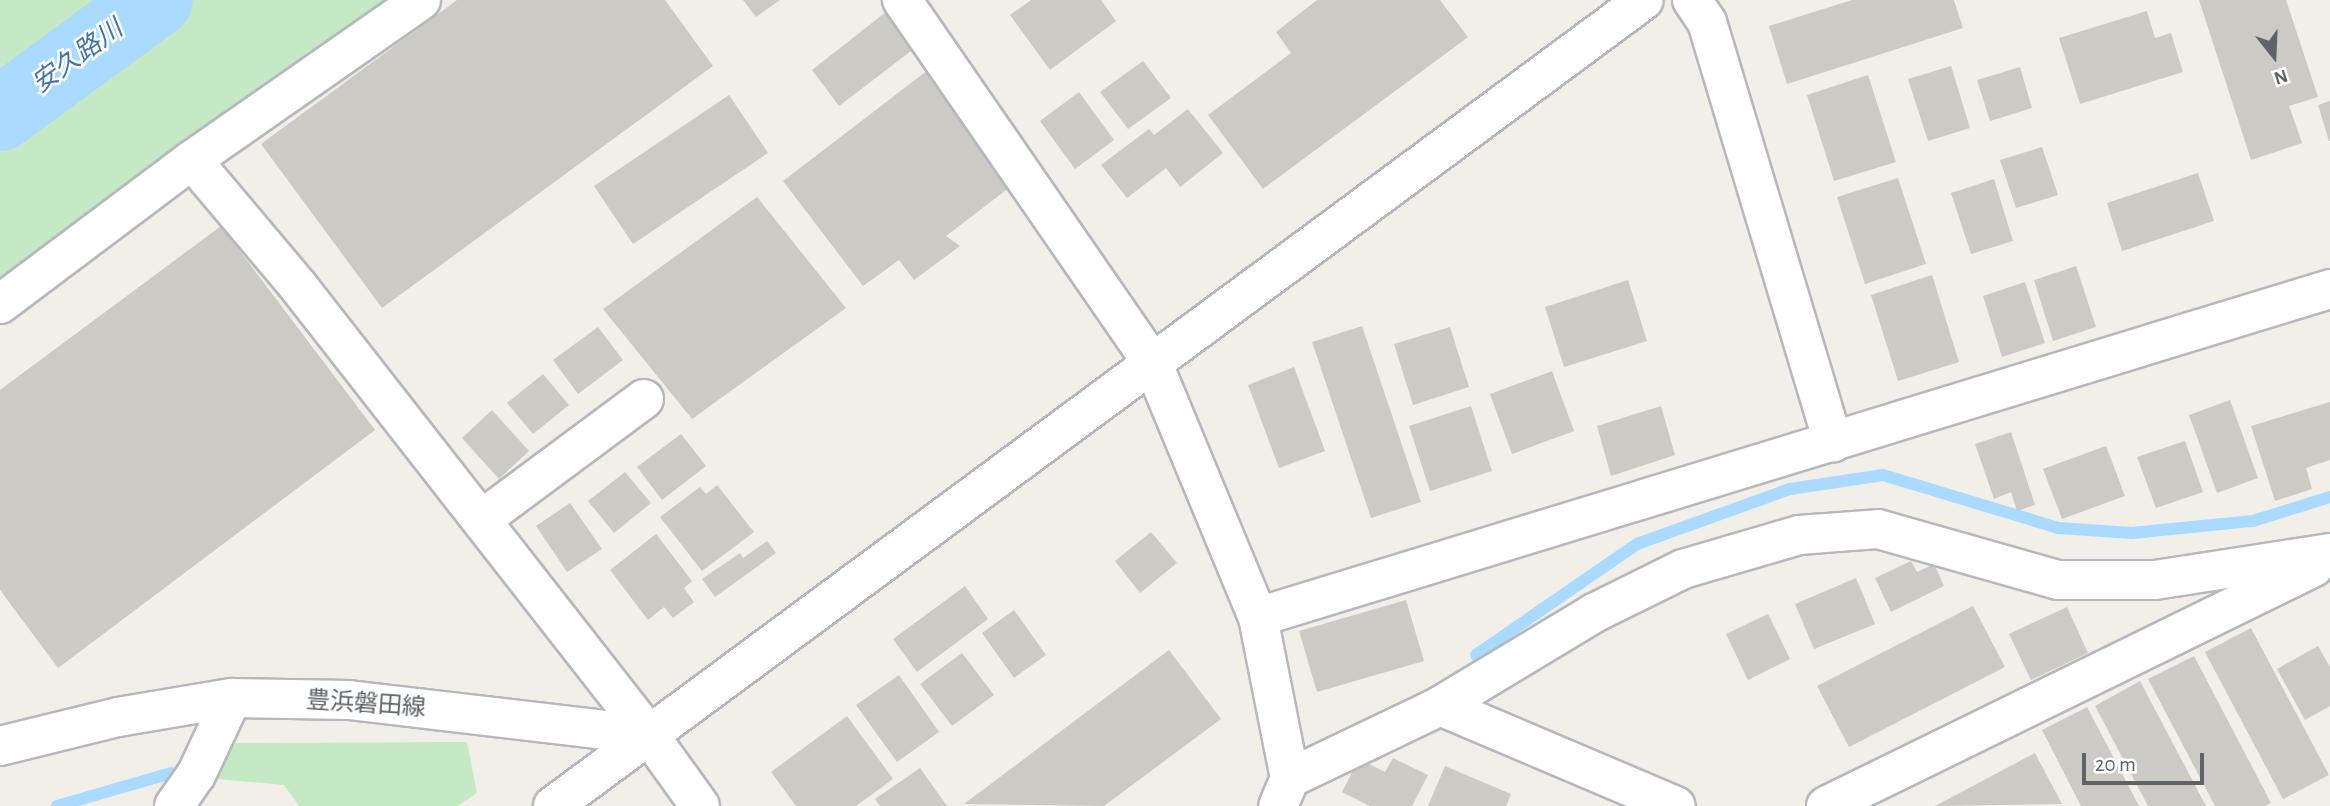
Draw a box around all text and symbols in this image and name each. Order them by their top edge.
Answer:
water label: 安久路川 [27,14,129,100]
north arrow [2239,21,2309,91]
text: N [2271,65,2290,88]
street label: 豊浜磐田線 [305,686,427,724]
scale bar [2085,740,2208,784]
text: 20 m [2095,754,2136,775]

